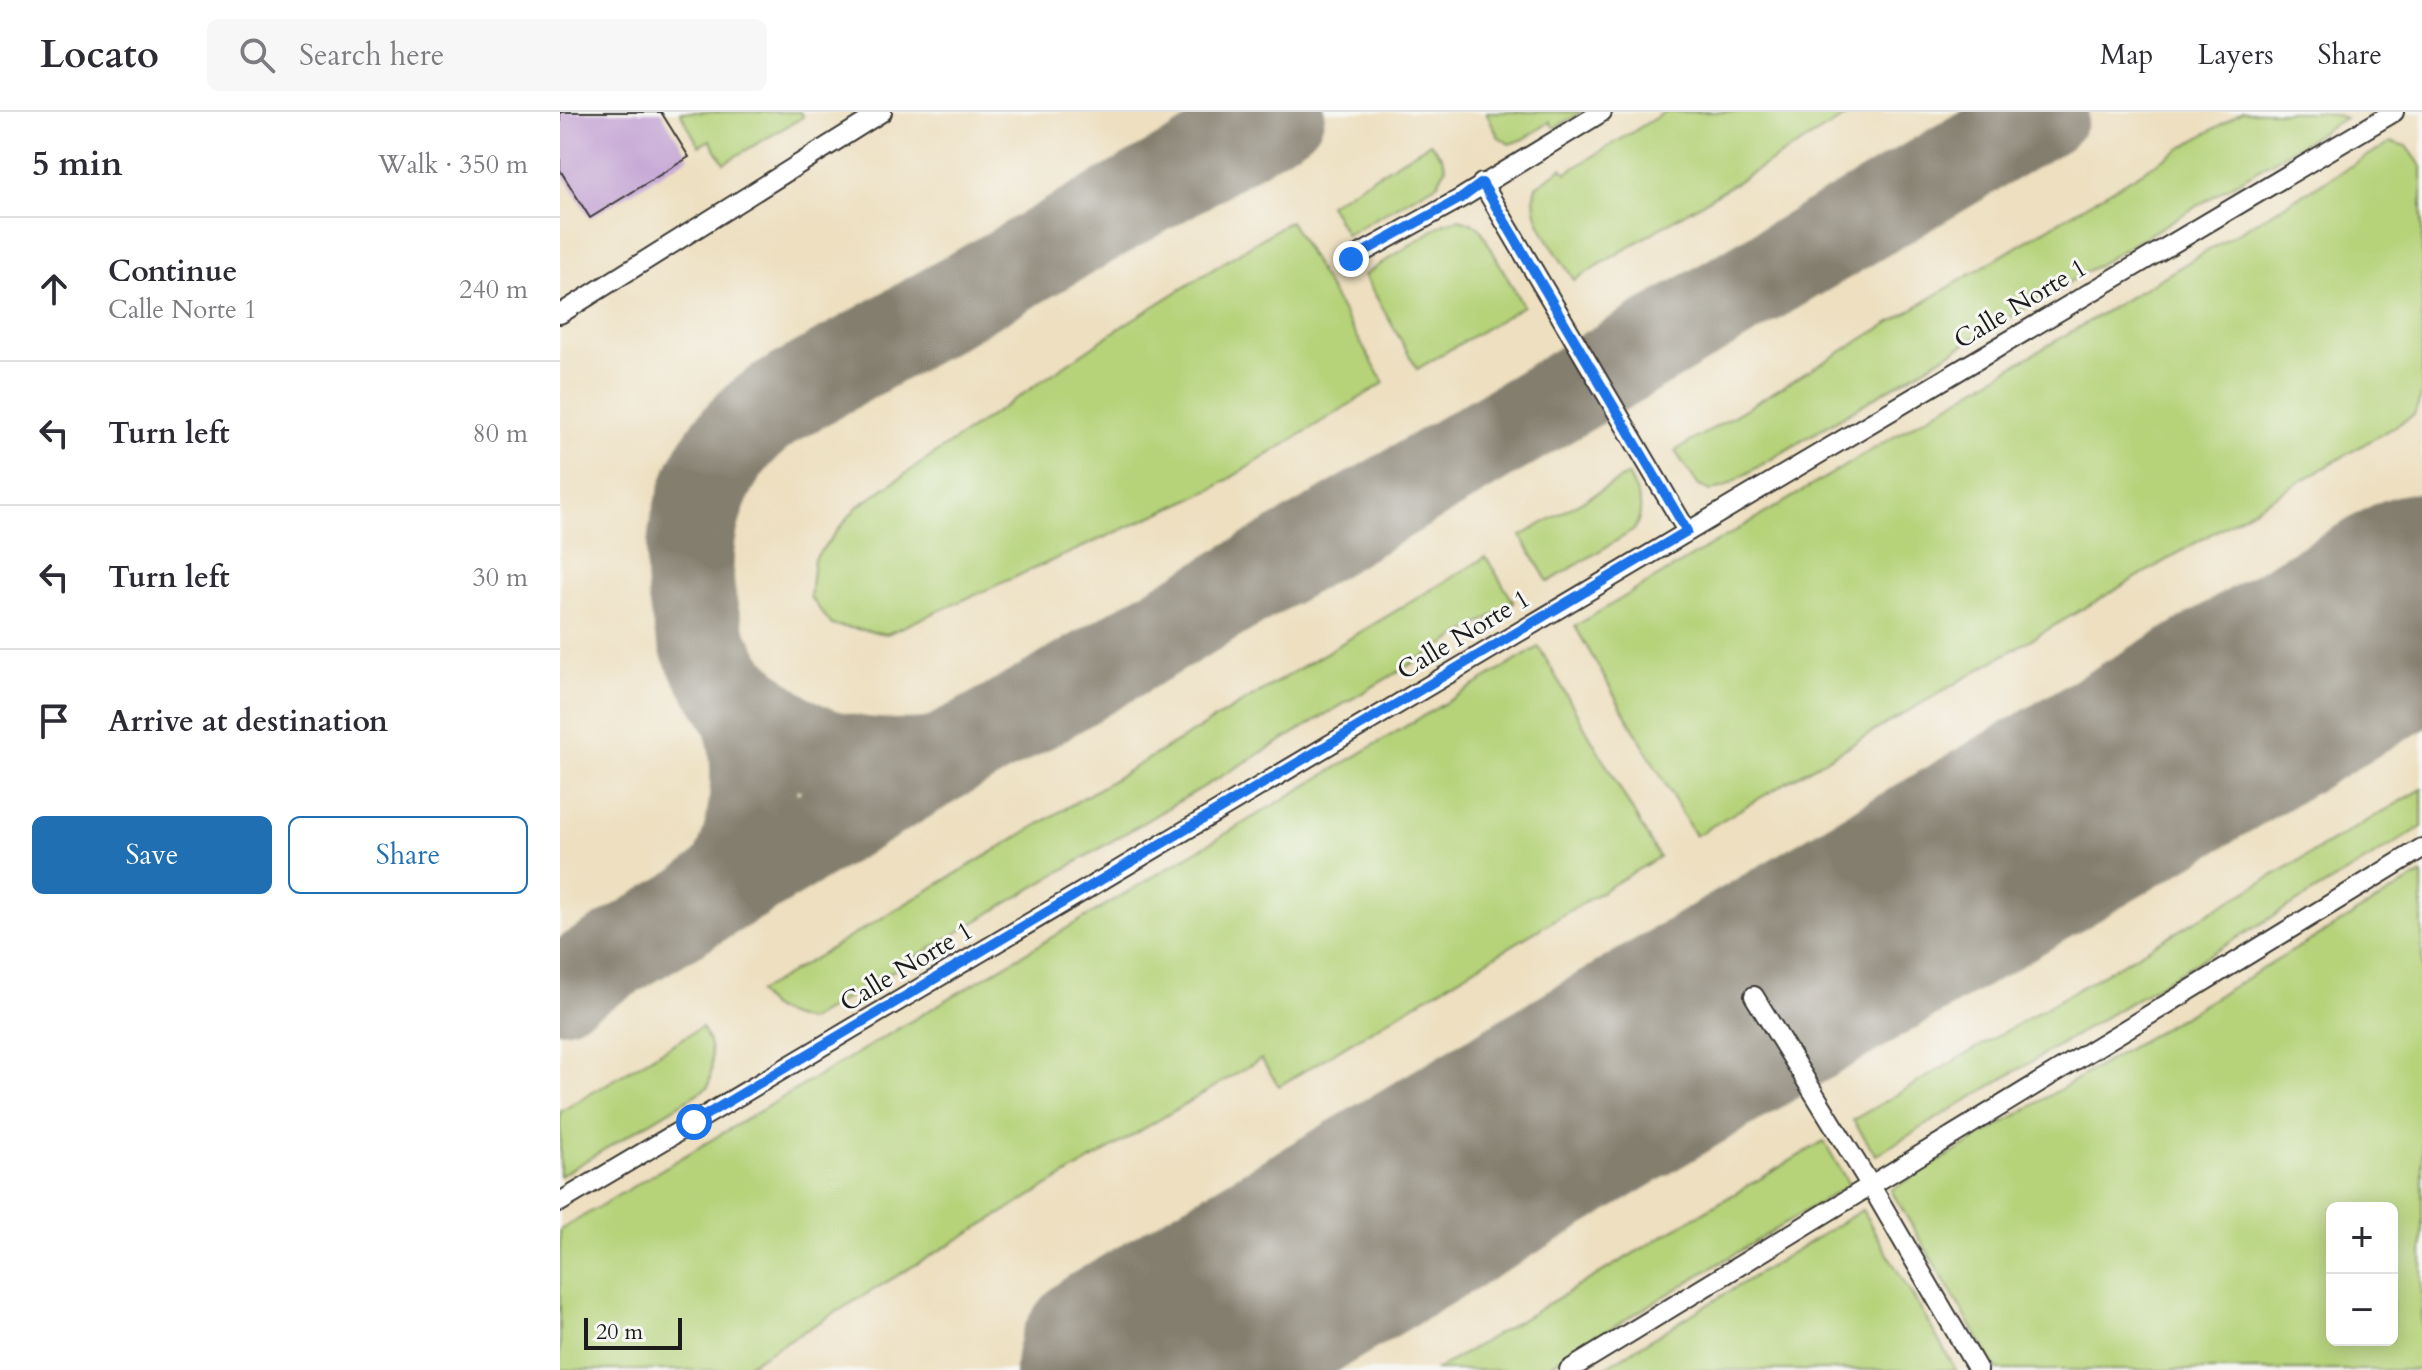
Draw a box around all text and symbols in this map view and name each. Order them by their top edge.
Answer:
search box [207,19,767,91]
text: Locato [40,29,159,81]
icon: search [235,33,279,77]
text: Search here [299,35,444,76]
text: Map [2100,36,2153,74]
text: Layers [2197,36,2274,74]
text: Share [2318,36,2382,74]
text: 5 min [32,141,123,187]
text: Walk · 350 m [378,147,528,182]
route end [1333,241,1369,277]
street label: Calle Norte 1 [1947,250,2093,357]
text: Continue [108,251,237,292]
icon: ahead [32,267,76,311]
text: 240 m [459,272,528,307]
text: Calle Norte 1 [108,292,257,327]
icon: left [32,411,76,455]
text: Turn left [108,413,230,454]
text: 80 m [472,416,528,451]
icon: left [32,555,76,599]
text: Turn left [108,557,230,598]
text: 30 m [472,560,528,595]
street label: Calle Norte 1 [1390,581,1536,688]
icon: arrive [32,699,76,743]
text: Arrive at destination [108,701,388,742]
button: Save [32,816,272,894]
button: Share [288,816,528,894]
street label: Calle Norte 1 [833,913,979,1020]
route start [676,1104,712,1140]
map controls [2326,1202,2398,1346]
button: + [2326,1202,2398,1274]
button: − [2326,1274,2398,1346]
scale bar [584,1314,682,1350]
text: 20 m [596,1317,643,1347]

